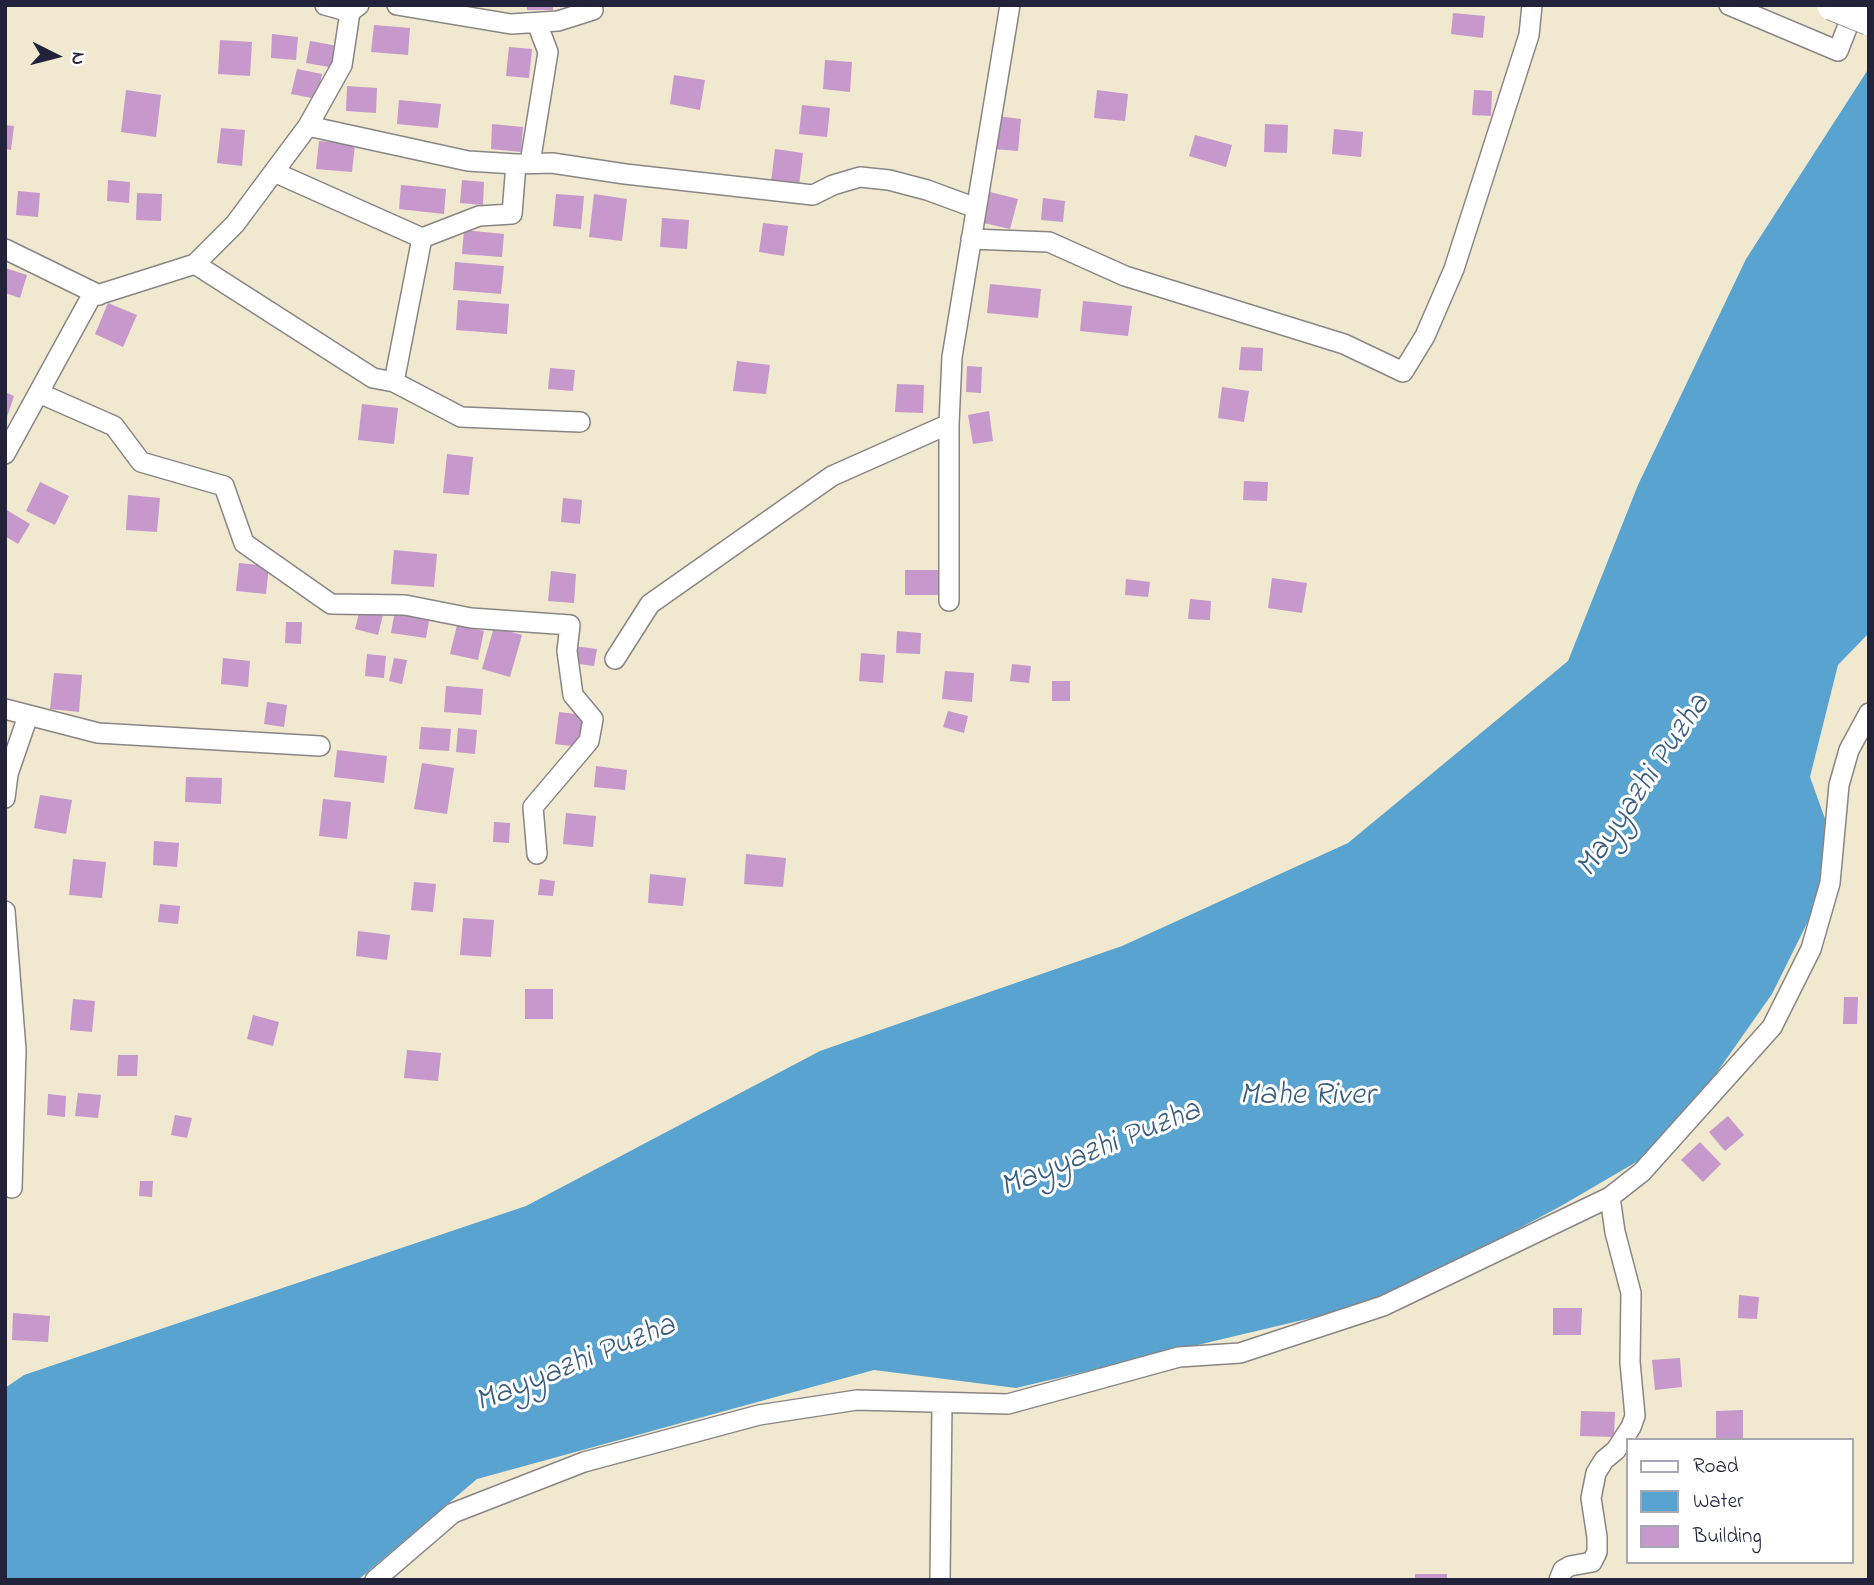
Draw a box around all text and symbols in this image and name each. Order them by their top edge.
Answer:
north arrow [21,21,91,91]
text: N [63,50,91,66]
water label: Mayyazhi Puzha [1570,688,1720,886]
water label: Mahe River [1239,1079,1375,1117]
water label: Mayyazhi Puzha [995,1093,1207,1209]
water label: Mayyazhi Puzha [470,1308,682,1424]
legend [1626,1438,1853,1564]
text: Road [1693,1452,1739,1482]
text: Water [1693,1487,1744,1517]
text: Building [1693,1522,1762,1552]

